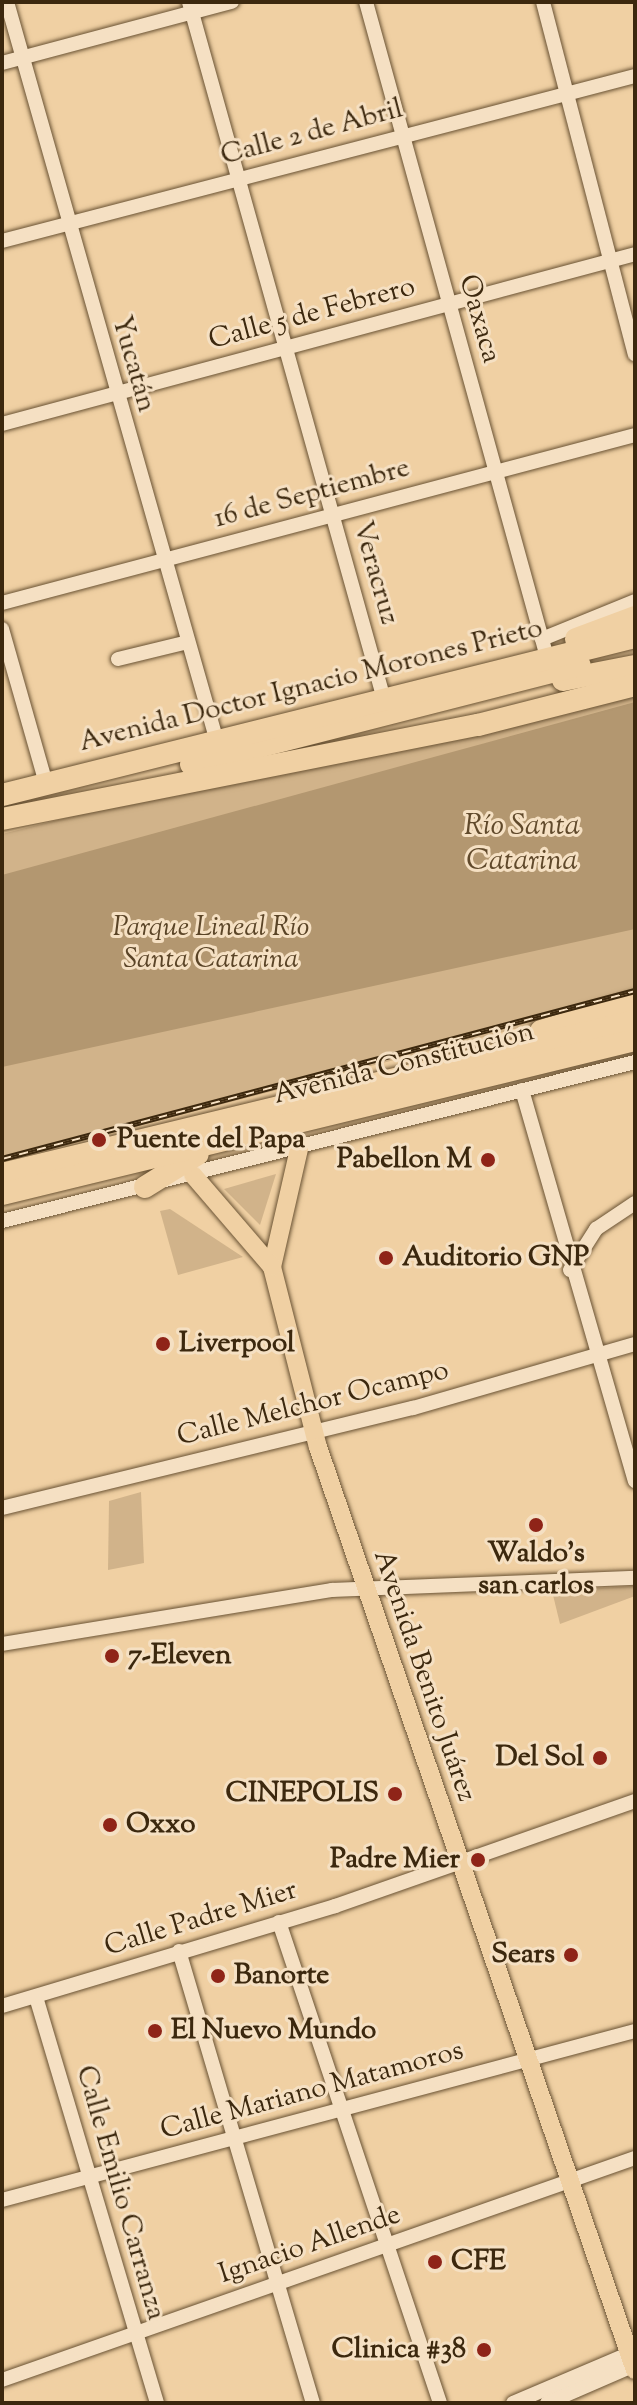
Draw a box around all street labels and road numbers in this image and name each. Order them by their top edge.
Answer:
street label: Calle 2 de Abril [217,93,407,173]
street label: Calle 5 de Febrero [205,270,419,358]
street label: Oaxaca [450,271,508,367]
street label: Yucatán [103,312,163,416]
street label: 16 de Septiembre [211,452,413,536]
street label: Veracruz [344,518,406,628]
street label: Avenida Doctor Ignacio Morones Prieto [76,612,546,760]
street label: Avenida Constitución [270,1015,538,1113]
street label: Calle Melchor Ocampo [174,1354,452,1454]
street label: Avenida Benito Juárez [365,1546,483,1806]
street label: Calle Padre Mier [101,1874,301,1964]
street label: Calle Mariano Matamoros [157,2034,467,2148]
street label: Calle Emilio Carranza [68,2062,172,2324]
street label: Ignacio Allende [215,2198,405,2292]

